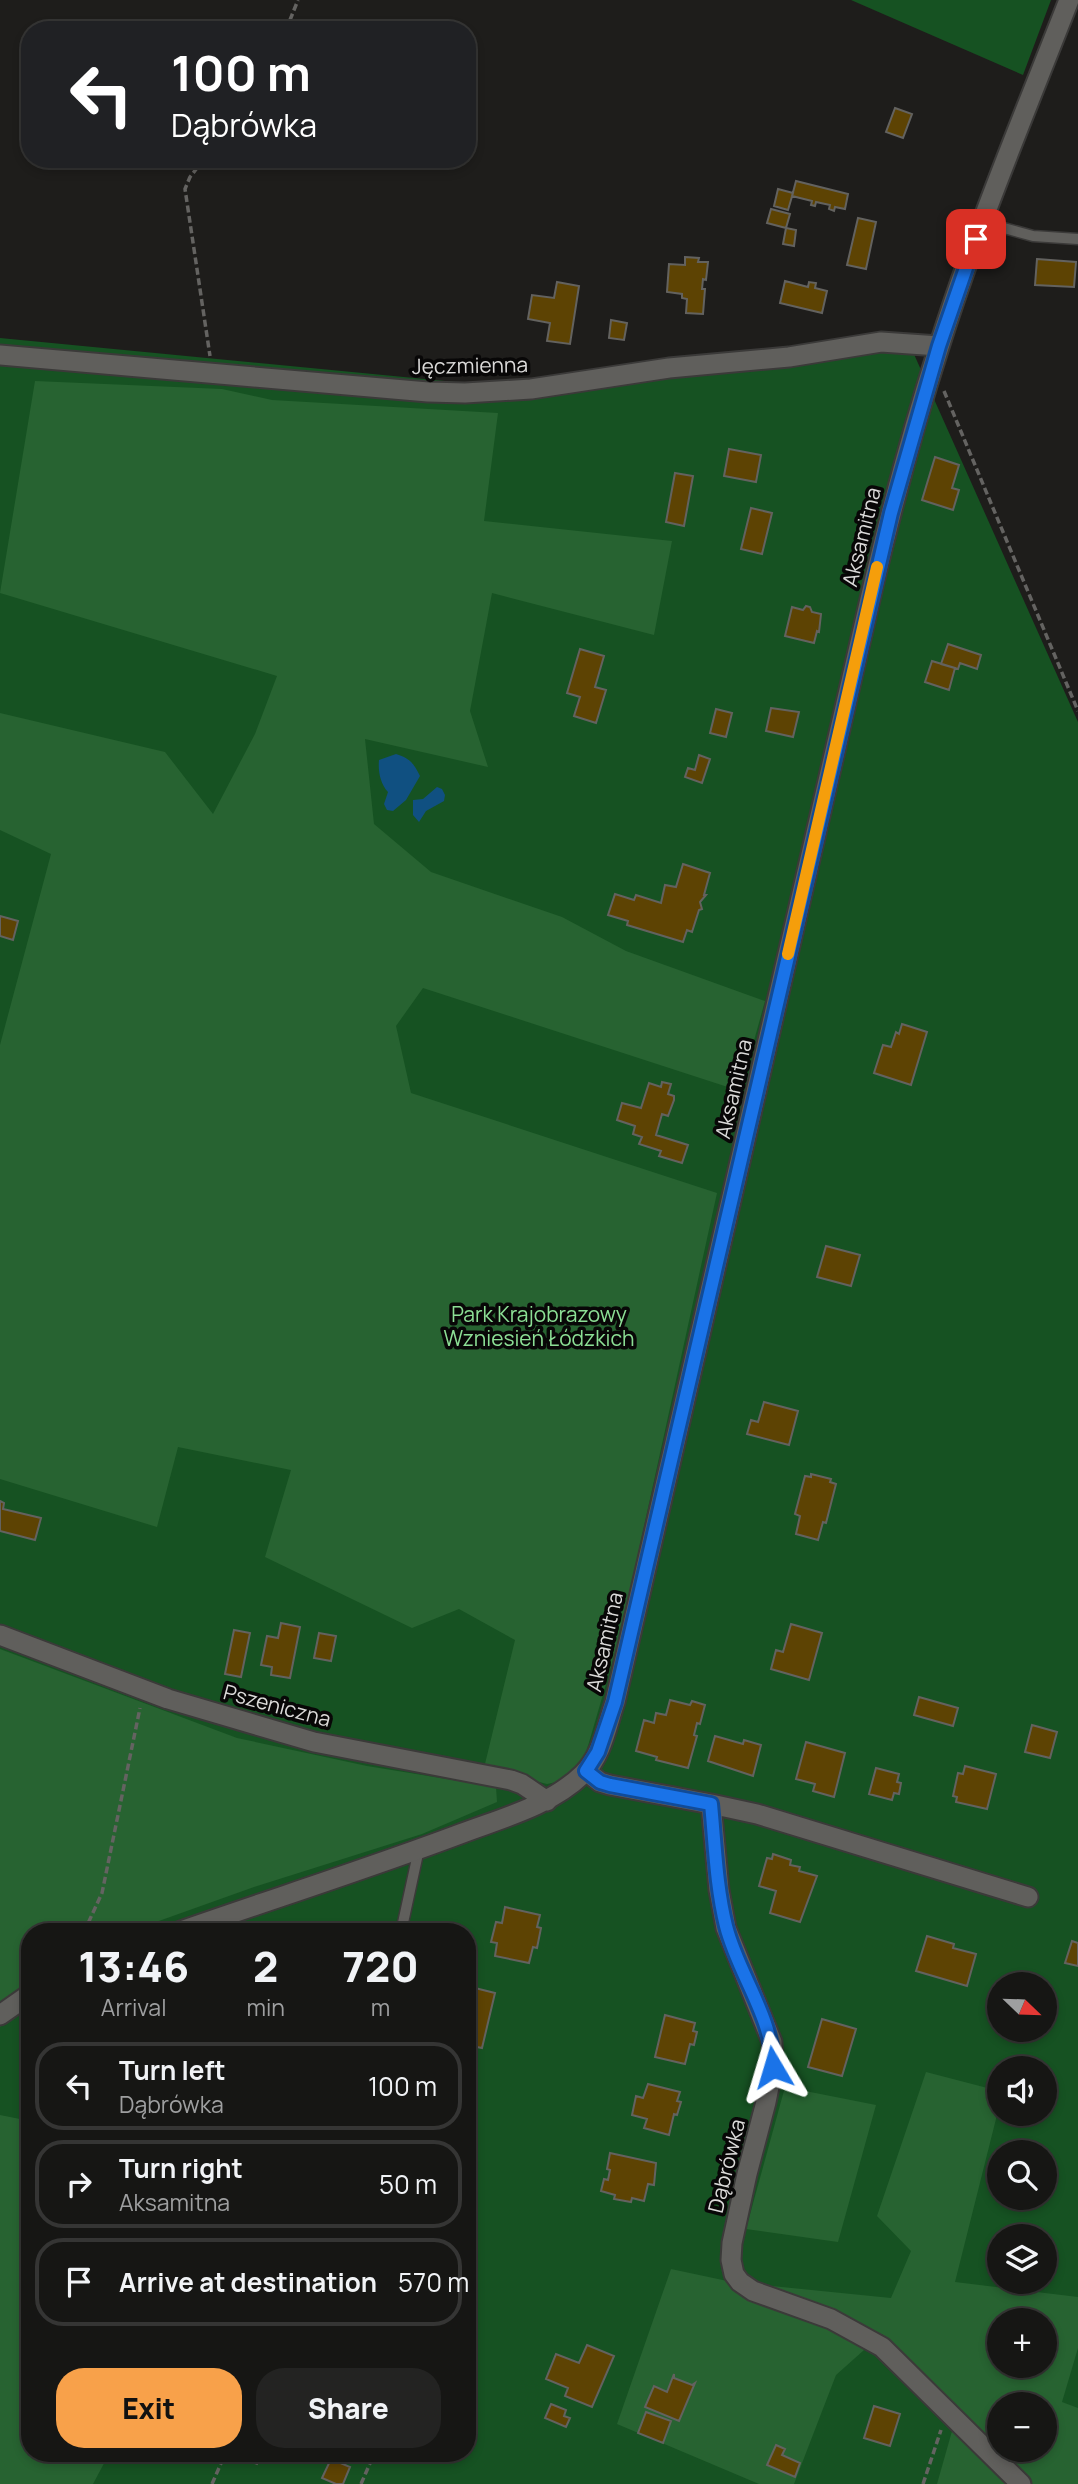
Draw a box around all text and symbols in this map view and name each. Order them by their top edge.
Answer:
text: 100 m [171,39,311,106]
icon: left [56,49,147,140]
text: Dąbrówka [171,103,317,147]
pin [946,209,1006,269]
icon: arrive [957,220,995,258]
street label: Jęczmienna [412,350,528,380]
street label: Aksamitna [835,484,887,589]
street label: Aksamitna [708,1036,758,1141]
park label: Park Krajobrazowy Wzniesień Łódzkich [443,1300,635,1352]
street label: Aksamitna [579,1589,629,1694]
street label: Pszeniczna [220,1677,334,1733]
text: 13:46 [78,1937,189,1995]
text: 2 [253,1937,278,1995]
text: 720 [342,1937,419,1995]
north arrow [987,1972,1057,2042]
map controls [987,1972,1057,2462]
text: Arrival [101,1991,167,2023]
text: min [246,1991,285,2023]
text: m [371,1991,390,2023]
position arrow [736,2030,810,2104]
text: Turn left [119,2052,226,2088]
button: sound [987,2056,1057,2126]
icon: left [60,2067,98,2105]
text: 100 m [368,2068,437,2104]
text: Dąbrówka [119,2088,224,2120]
street label: Dąbrówka [701,2116,751,2216]
button: search [987,2140,1057,2210]
text: Turn right [119,2150,243,2186]
icon: right [60,2165,98,2203]
text: 50 m [379,2166,437,2202]
text: Aksamitna [119,2186,230,2218]
button: layers [987,2224,1057,2294]
icon: arrive [60,2263,98,2301]
text: Arrive at destination [119,2264,377,2300]
text: 570 m [398,2264,469,2300]
button: + [987,2308,1057,2378]
button: Exit [56,2368,242,2448]
button: Share [256,2368,441,2448]
button: − [987,2392,1057,2462]

